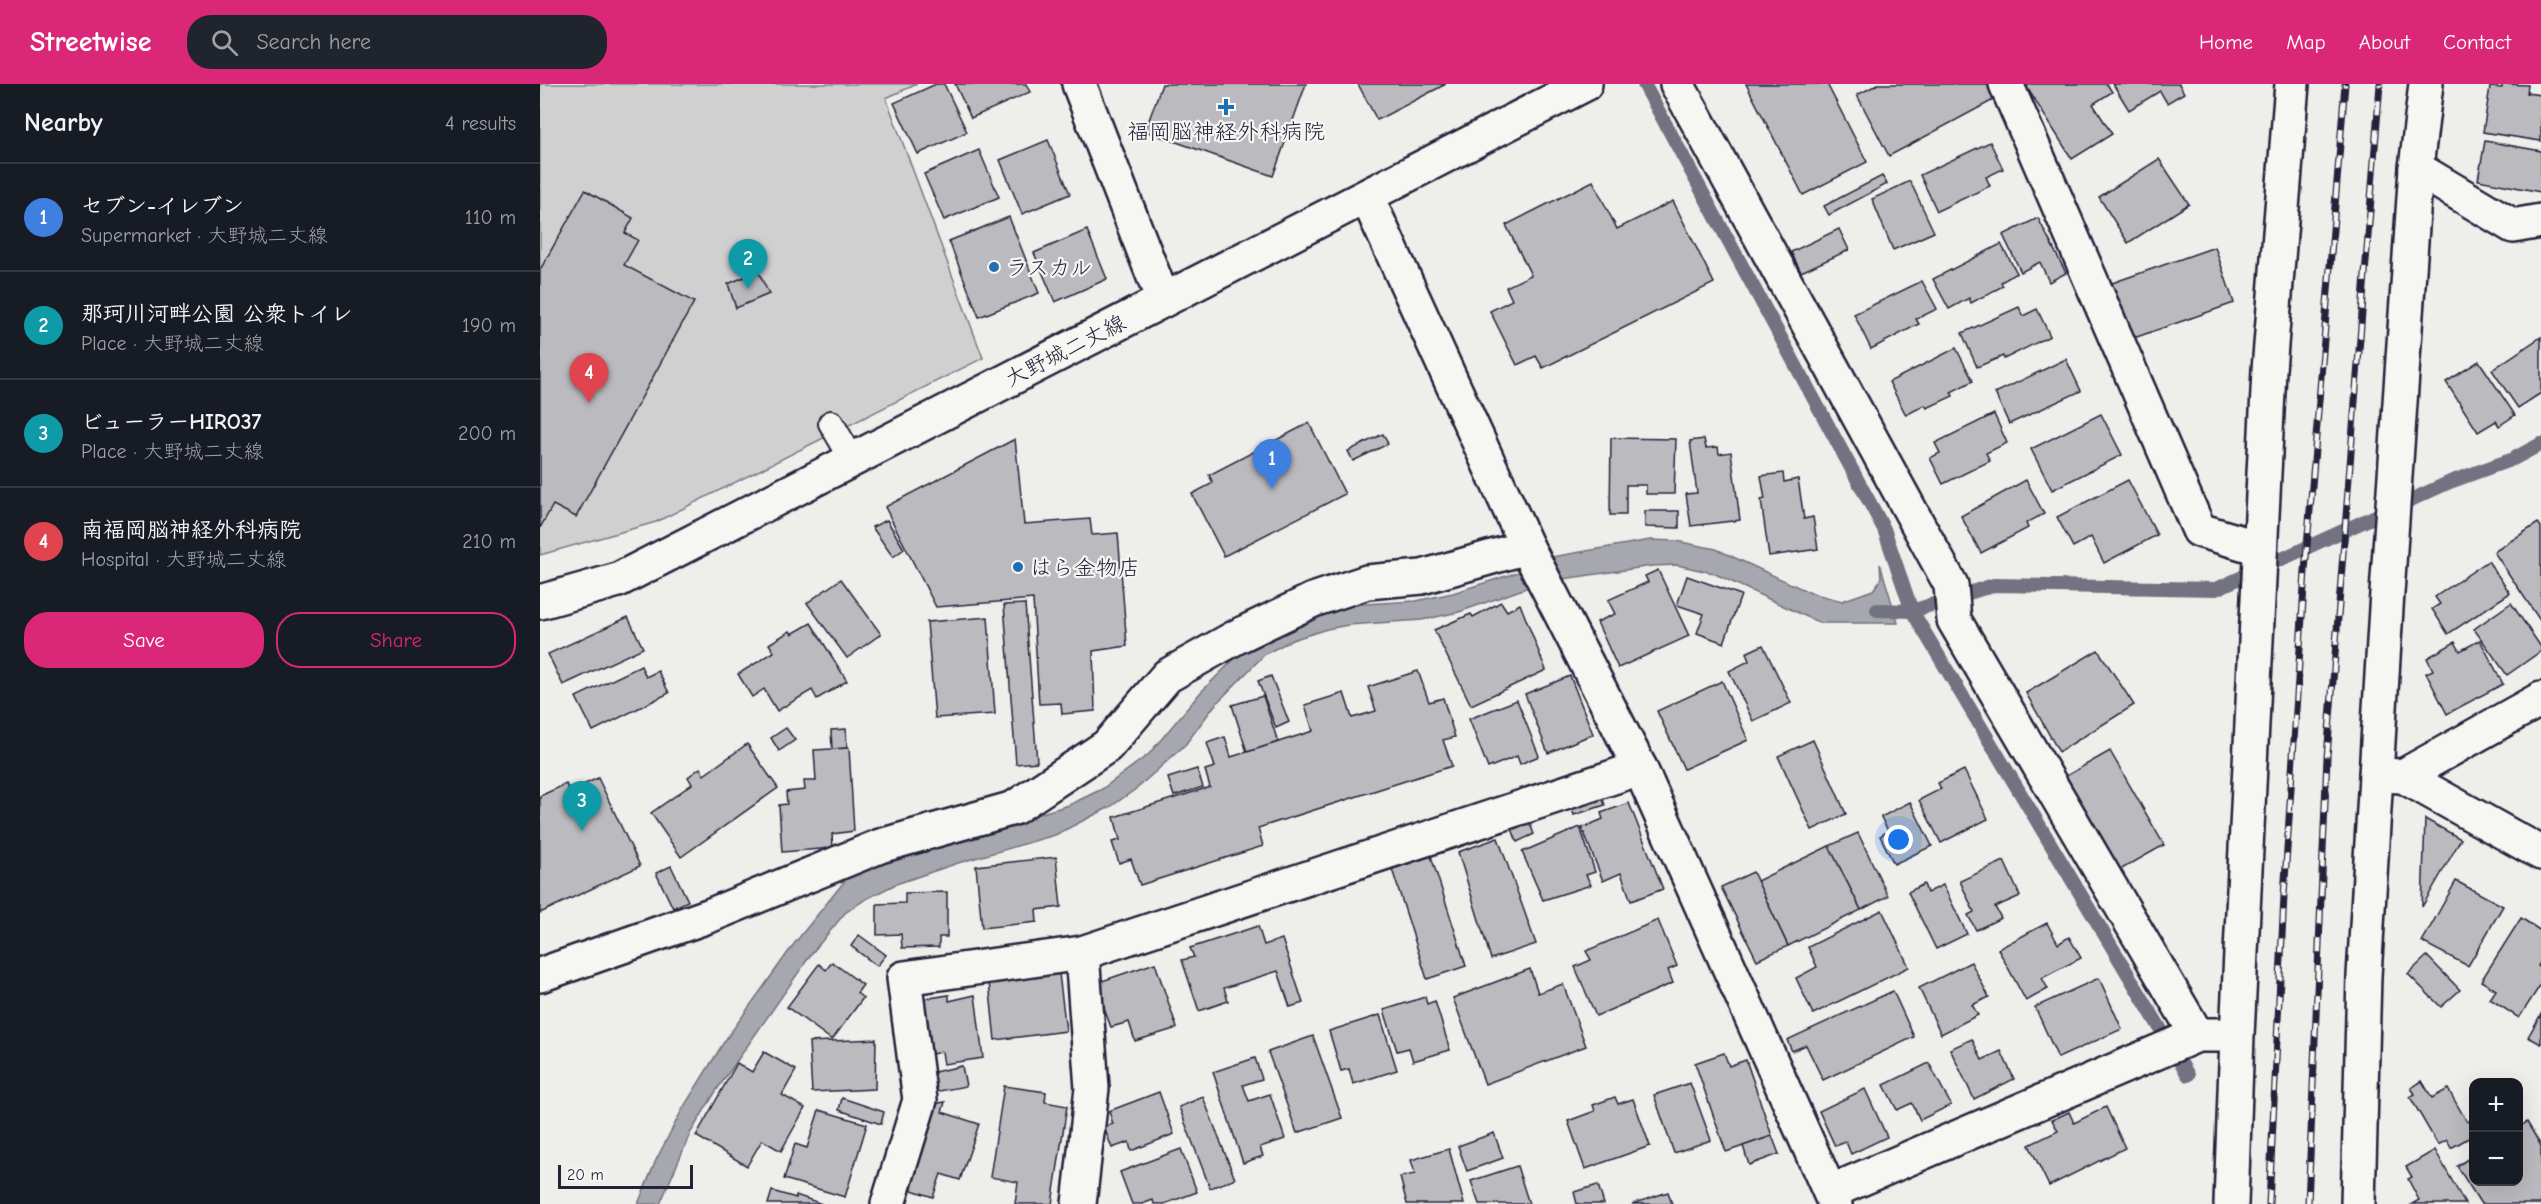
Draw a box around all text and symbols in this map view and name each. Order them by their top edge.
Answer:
search box [187,15,607,69]
text: Streetwise [30,26,151,58]
icon: search [208,26,241,59]
text: Search here [256,29,371,55]
text: Home [2199,30,2253,54]
text: Map [2286,30,2326,54]
text: About [2359,30,2410,54]
text: Contact [2443,30,2511,54]
marker: 福岡脳神経外科病院 [1217,98,1235,116]
text: Nearby [24,108,103,138]
text: 4 results [445,112,516,135]
place label: 福岡脳神経外科病院 [1127,119,1325,145]
text: セブン-イレブン [81,193,244,219]
text: 1 [40,206,47,229]
text: 110 m [465,206,516,229]
text: Supermarket · 大野城二丈線 [81,224,328,247]
pin: 2 [728,240,768,289]
place label: ラスカル [1006,255,1092,281]
marker: ラスカル [987,260,1001,274]
text: 那珂川河畔公園 公衆トイレ [81,301,353,327]
street label: 大野城二丈線 [1001,309,1130,392]
text: 2 [39,314,48,337]
text: 190 m [462,314,516,337]
text: Place · 大野城二丈線 [81,332,263,355]
pin: 4 [569,354,608,403]
text: ビューラーHIRO37 [81,409,261,435]
text: 3 [39,422,48,445]
text: 200 m [458,422,516,445]
text: Place · 大野城二丈線 [81,440,263,463]
pin: 1 [1252,440,1292,489]
text: 南福岡脳神経外科病院 [81,517,301,543]
text: 4 [39,530,48,553]
text: 210 m [462,530,516,553]
text: Hospital · 大野城二丈線 [81,548,286,571]
place label: はら金物店 [1030,555,1140,581]
marker: はら金物店 [1011,560,1025,574]
button: Save [24,612,264,668]
button: Share [276,612,516,668]
pin: 3 [562,782,602,831]
your location [1884,825,1913,854]
map controls [2469,1078,2523,1186]
button: + [2469,1078,2523,1132]
button: − [2469,1132,2523,1186]
scale bar [558,1162,693,1190]
text: 20 m [567,1166,604,1184]

